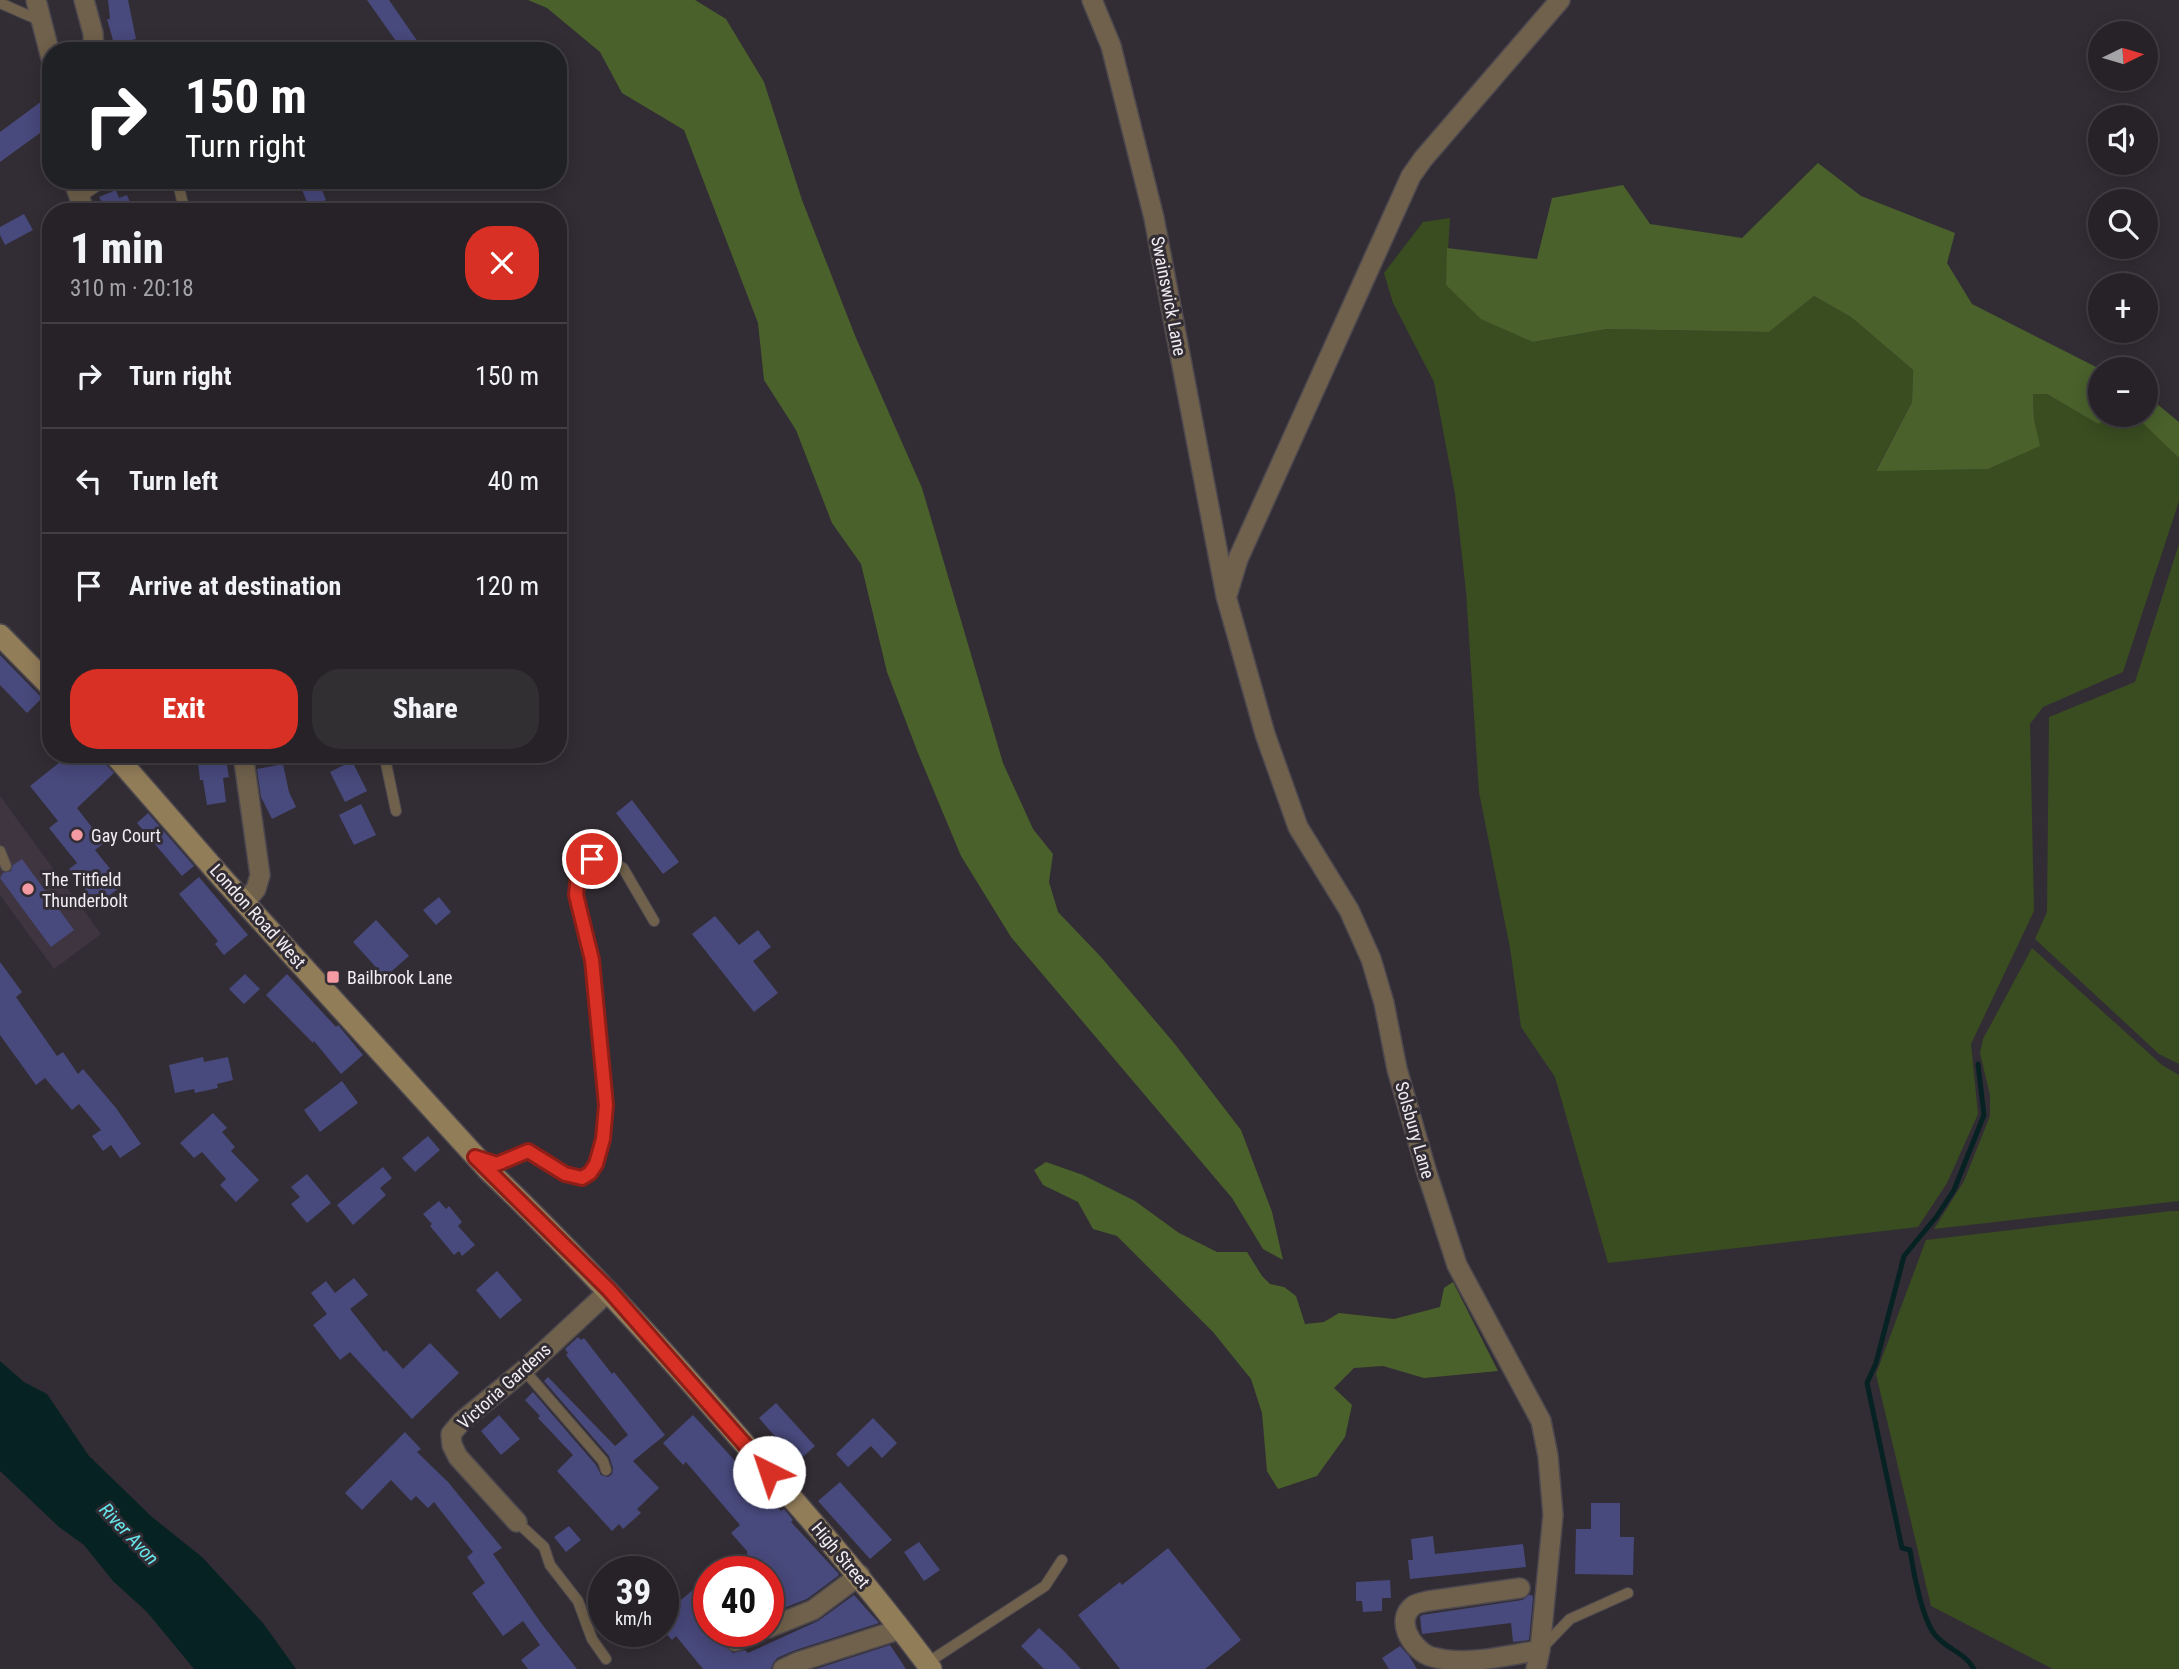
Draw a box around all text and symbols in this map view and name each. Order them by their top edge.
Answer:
north arrow [2088,21,2158,91]
map controls [2088,21,2158,427]
text: 150 m [185,68,307,125]
icon: right [70,70,161,161]
button: sound [2088,105,2158,175]
text: Turn right [185,127,306,165]
button: search [2088,189,2158,259]
text: 1 min [70,224,164,273]
button: close [465,226,539,300]
street label: Swainswick Lane [1147,234,1191,358]
button: + [2088,273,2158,343]
text: 310 m · 20:18 [70,275,194,302]
icon: right [70,357,108,395]
button: − [2088,357,2158,427]
text: Turn right [129,361,231,391]
text: 150 m [475,361,539,391]
icon: left [70,462,108,500]
text: Turn left [129,466,218,496]
text: 40 m [488,466,539,496]
icon: arrive [70,567,108,605]
text: Arrive at destination [129,571,341,601]
text: 120 m [475,571,539,601]
button: Exit [70,669,298,749]
button: Share [312,669,539,749]
place label: Gay Court [91,825,161,846]
marker: Gay Court [69,827,85,843]
pin [562,829,622,889]
icon: arrive [573,840,611,878]
street label: London Road West [206,860,310,972]
place label: The Titfield Thunderbolt [42,869,128,911]
marker: The Titfield Thunderbolt [20,881,36,897]
place label: Bailbrook Lane [347,967,453,988]
marker: Bailbrook Lane [325,969,341,985]
street label: Solsbury Lane [1391,1079,1439,1181]
street label: Victoria Gardens [453,1339,555,1433]
position arrow [732,1435,806,1509]
water label: River Avon [95,1498,163,1570]
street label: High Street [808,1518,874,1592]
speed limit sign: 40 [693,1556,784,1647]
text: 39 [616,1572,651,1613]
text: km/h [615,1608,652,1629]

